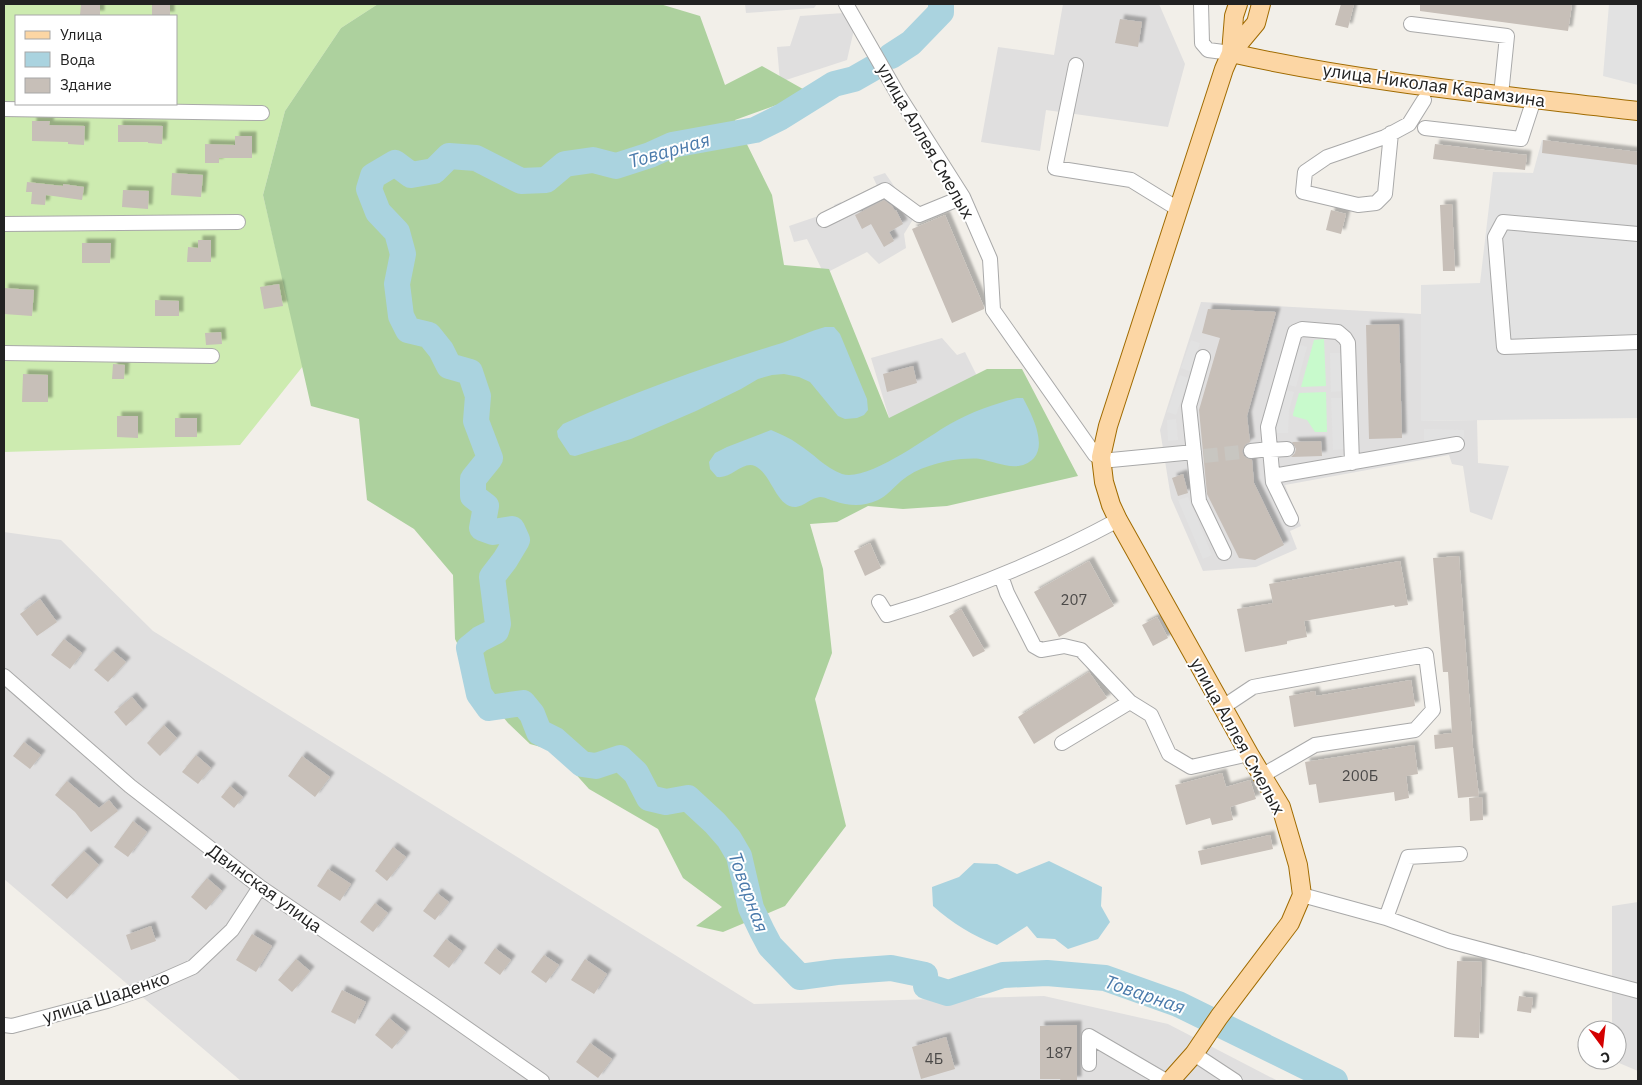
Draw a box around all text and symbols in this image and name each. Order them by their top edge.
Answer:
legend [15,15,178,105]
text: Улица [60,25,102,44]
text: Вода [60,50,95,69]
street label: улица Николая Карамзина [1321,58,1547,112]
street label: улица Аллея Смелых [872,59,980,223]
text: Здание [60,75,112,94]
water label: Товарная [625,127,713,173]
house number: 207 [1060,590,1088,609]
street label: улица Аллея Смелых [1185,653,1291,819]
house number: 200Б [1342,766,1378,785]
street label: Двинская улица [203,839,327,938]
water label: Товарная [723,849,775,936]
street label: улица Шаденко [40,966,172,1028]
water label: Товарная [1101,969,1189,1019]
north arrow [1577,1020,1627,1070]
house number: 187 [1045,1043,1073,1062]
text: С [1599,1048,1612,1067]
house number: 4Б [925,1049,943,1068]

